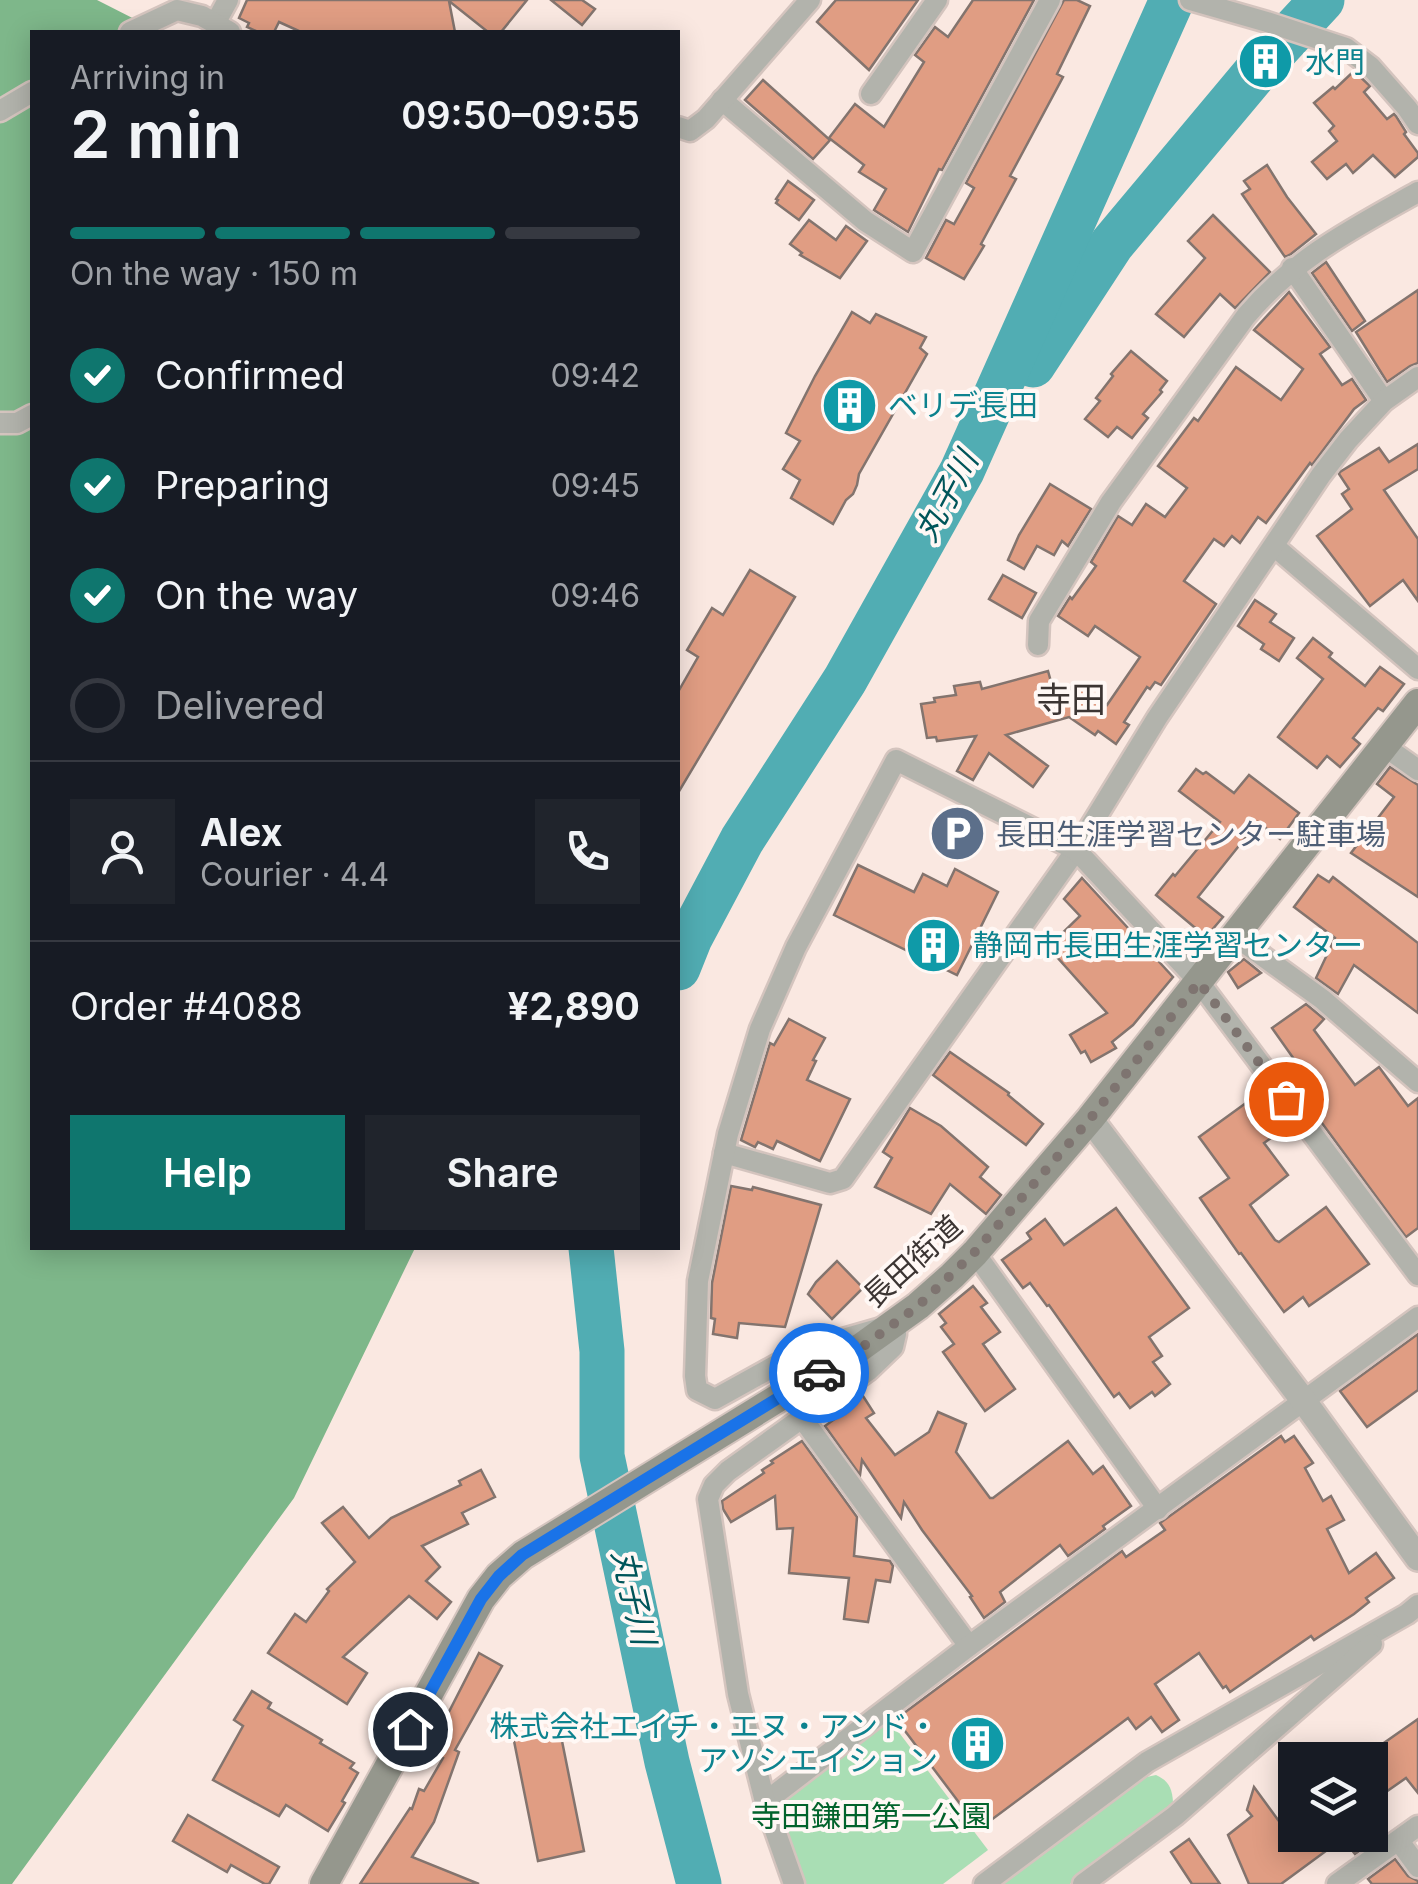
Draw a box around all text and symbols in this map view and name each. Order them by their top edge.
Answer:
building icon: 水門 [1236,32,1296,92]
place label: 水門 [1305,44,1365,80]
text: Arriving in [70,58,225,97]
text: 09:50–09:55 [401,92,640,138]
text: 2 min [70,95,242,174]
text: On the way · 150 m [70,254,358,293]
icon: check [70,348,125,403]
text: Confirmed [155,352,345,398]
text: 09:42 [551,356,640,395]
building icon: ベリデ長田 [819,375,879,435]
place label: ベリデ長田 [888,387,1038,423]
water label: 丸子川 [906,442,987,548]
icon: check [70,458,125,513]
text: Preparing [155,462,330,508]
text: 09:45 [551,466,640,505]
icon: check [70,568,125,623]
text: On the way [155,572,358,618]
text: 09:46 [550,576,640,615]
district label: 寺田 [1036,678,1106,720]
text: Delivered [155,682,325,728]
button: person [70,799,175,904]
button: phone [535,799,640,904]
parking icon: 長田生涯学習センター駐車場 [927,804,987,864]
text: Alex [200,809,283,855]
place label: 長田生涯学習センター駐車場 [996,816,1386,852]
text: Courier · 4.4 [200,855,389,894]
building icon: 静岡市長田生涯学習センター [904,915,964,975]
place label: 静岡市長田生涯学習センター [973,927,1363,963]
text: Order #4088 [70,983,303,1029]
text: ¥2,890 [508,983,640,1029]
pin [1244,1057,1329,1142]
icon: bag [1259,1072,1314,1127]
button: Help [70,1115,345,1230]
button: Share [365,1115,640,1230]
street label: 長田街道 [855,1207,969,1315]
courier [769,1323,869,1423]
icon: car [792,1346,847,1401]
water label: 丸子川 [604,1546,664,1651]
pin [368,1687,453,1772]
icon: home [383,1702,438,1757]
place label: 株式会社エイチ・エヌ・アンド・ アソシエイション [489,1708,938,1778]
building icon: 株式会社エイチ・エヌ・アンド・ アソシエイション [947,1713,1007,1773]
map controls [1278,1742,1388,1852]
button: layers [1278,1742,1388,1852]
park label: 寺田鎌田第一公園 [751,1798,991,1834]

